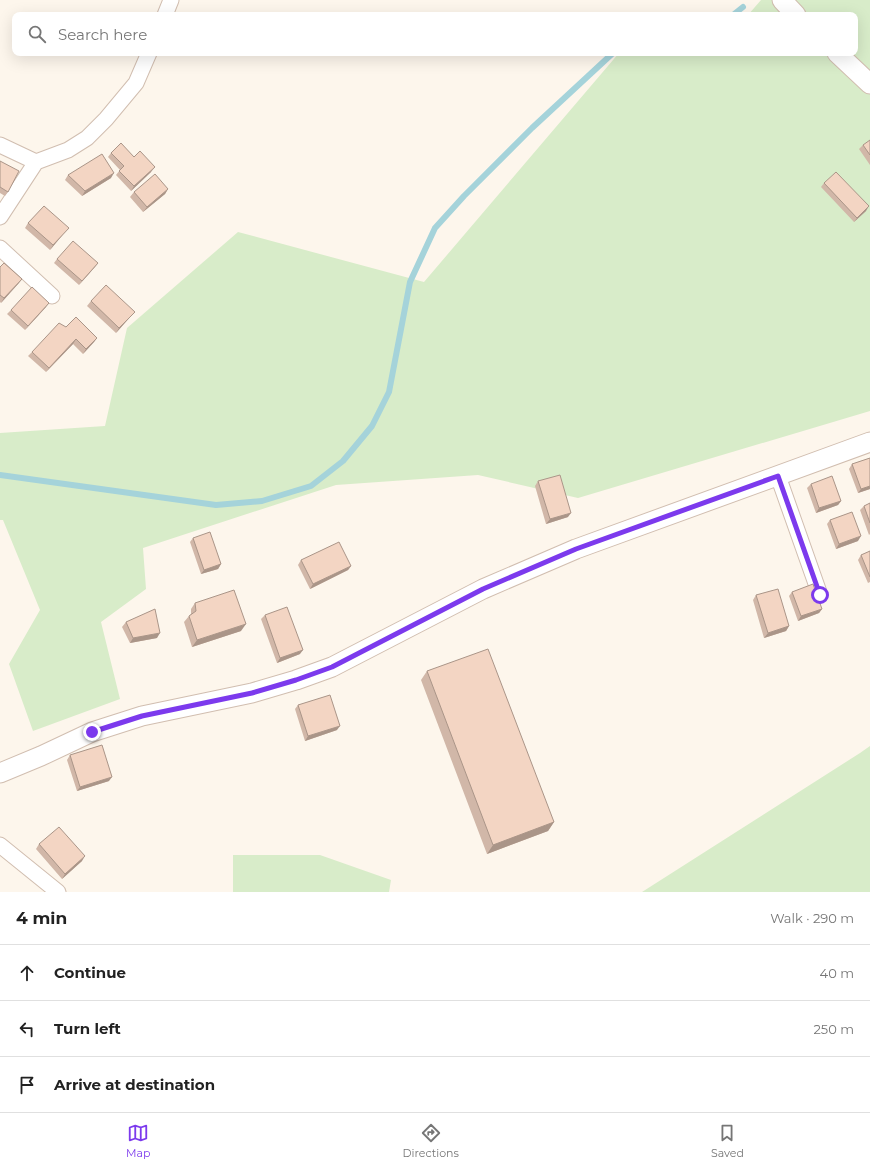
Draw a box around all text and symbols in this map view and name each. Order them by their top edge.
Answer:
search box [12,12,858,56]
icon: search [26,23,48,45]
text: Search here [58,25,147,44]
route start [811,586,829,604]
route end [83,723,101,741]
text: 4 min [16,908,67,928]
text: Walk · 290 m [770,910,854,926]
icon: ahead [16,962,38,984]
text: Continue [54,963,126,982]
text: 40 m [820,965,854,981]
icon: left [16,1018,38,1040]
text: Turn left [54,1019,121,1038]
text: 250 m [813,1021,854,1037]
icon: arrive [16,1074,38,1096]
text: Arrive at destination [54,1075,215,1094]
tab: Map [126,1122,150,1160]
tab: Directions [403,1122,459,1160]
tab: Saved [711,1122,744,1160]

